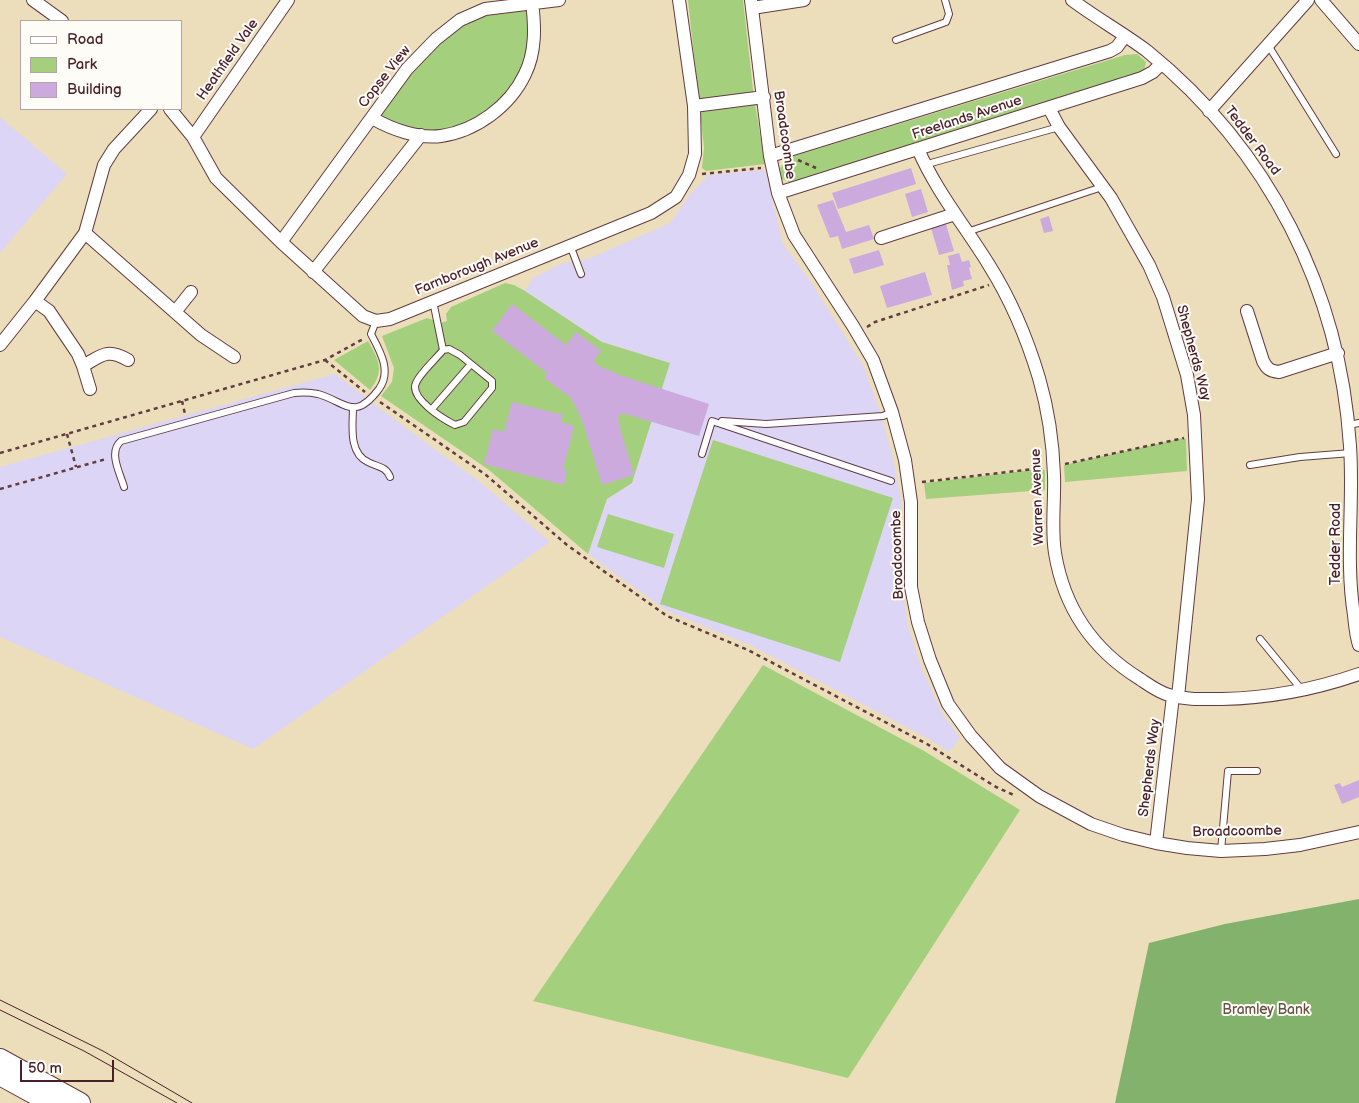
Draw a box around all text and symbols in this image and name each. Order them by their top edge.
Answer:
street label: Heathfield Vale [194,16,262,104]
legend [20,20,182,110]
text: Road [67,30,103,49]
street label: Copse View [355,42,415,112]
text: Park [67,55,97,74]
text: Building [67,80,122,99]
street label: Broadcoombe [769,90,799,180]
street label: Freelands Avenue [910,92,1024,144]
street label: Tedder Road [1221,103,1283,179]
street label: Farnborough Avenue [413,235,541,299]
street label: Shepherds Way [1172,303,1214,403]
street label: Warren Avenue [1028,448,1048,546]
street label: Tedder Road [1328,503,1344,585]
street label: Broadcoombe [888,510,908,600]
street label: Shepherds Way [1136,718,1164,818]
street label: Broadcoombe [1192,823,1282,841]
park label: Bramley Bank [1222,1002,1310,1018]
scale bar [22,1050,116,1082]
text: 50 m [28,1059,62,1078]

